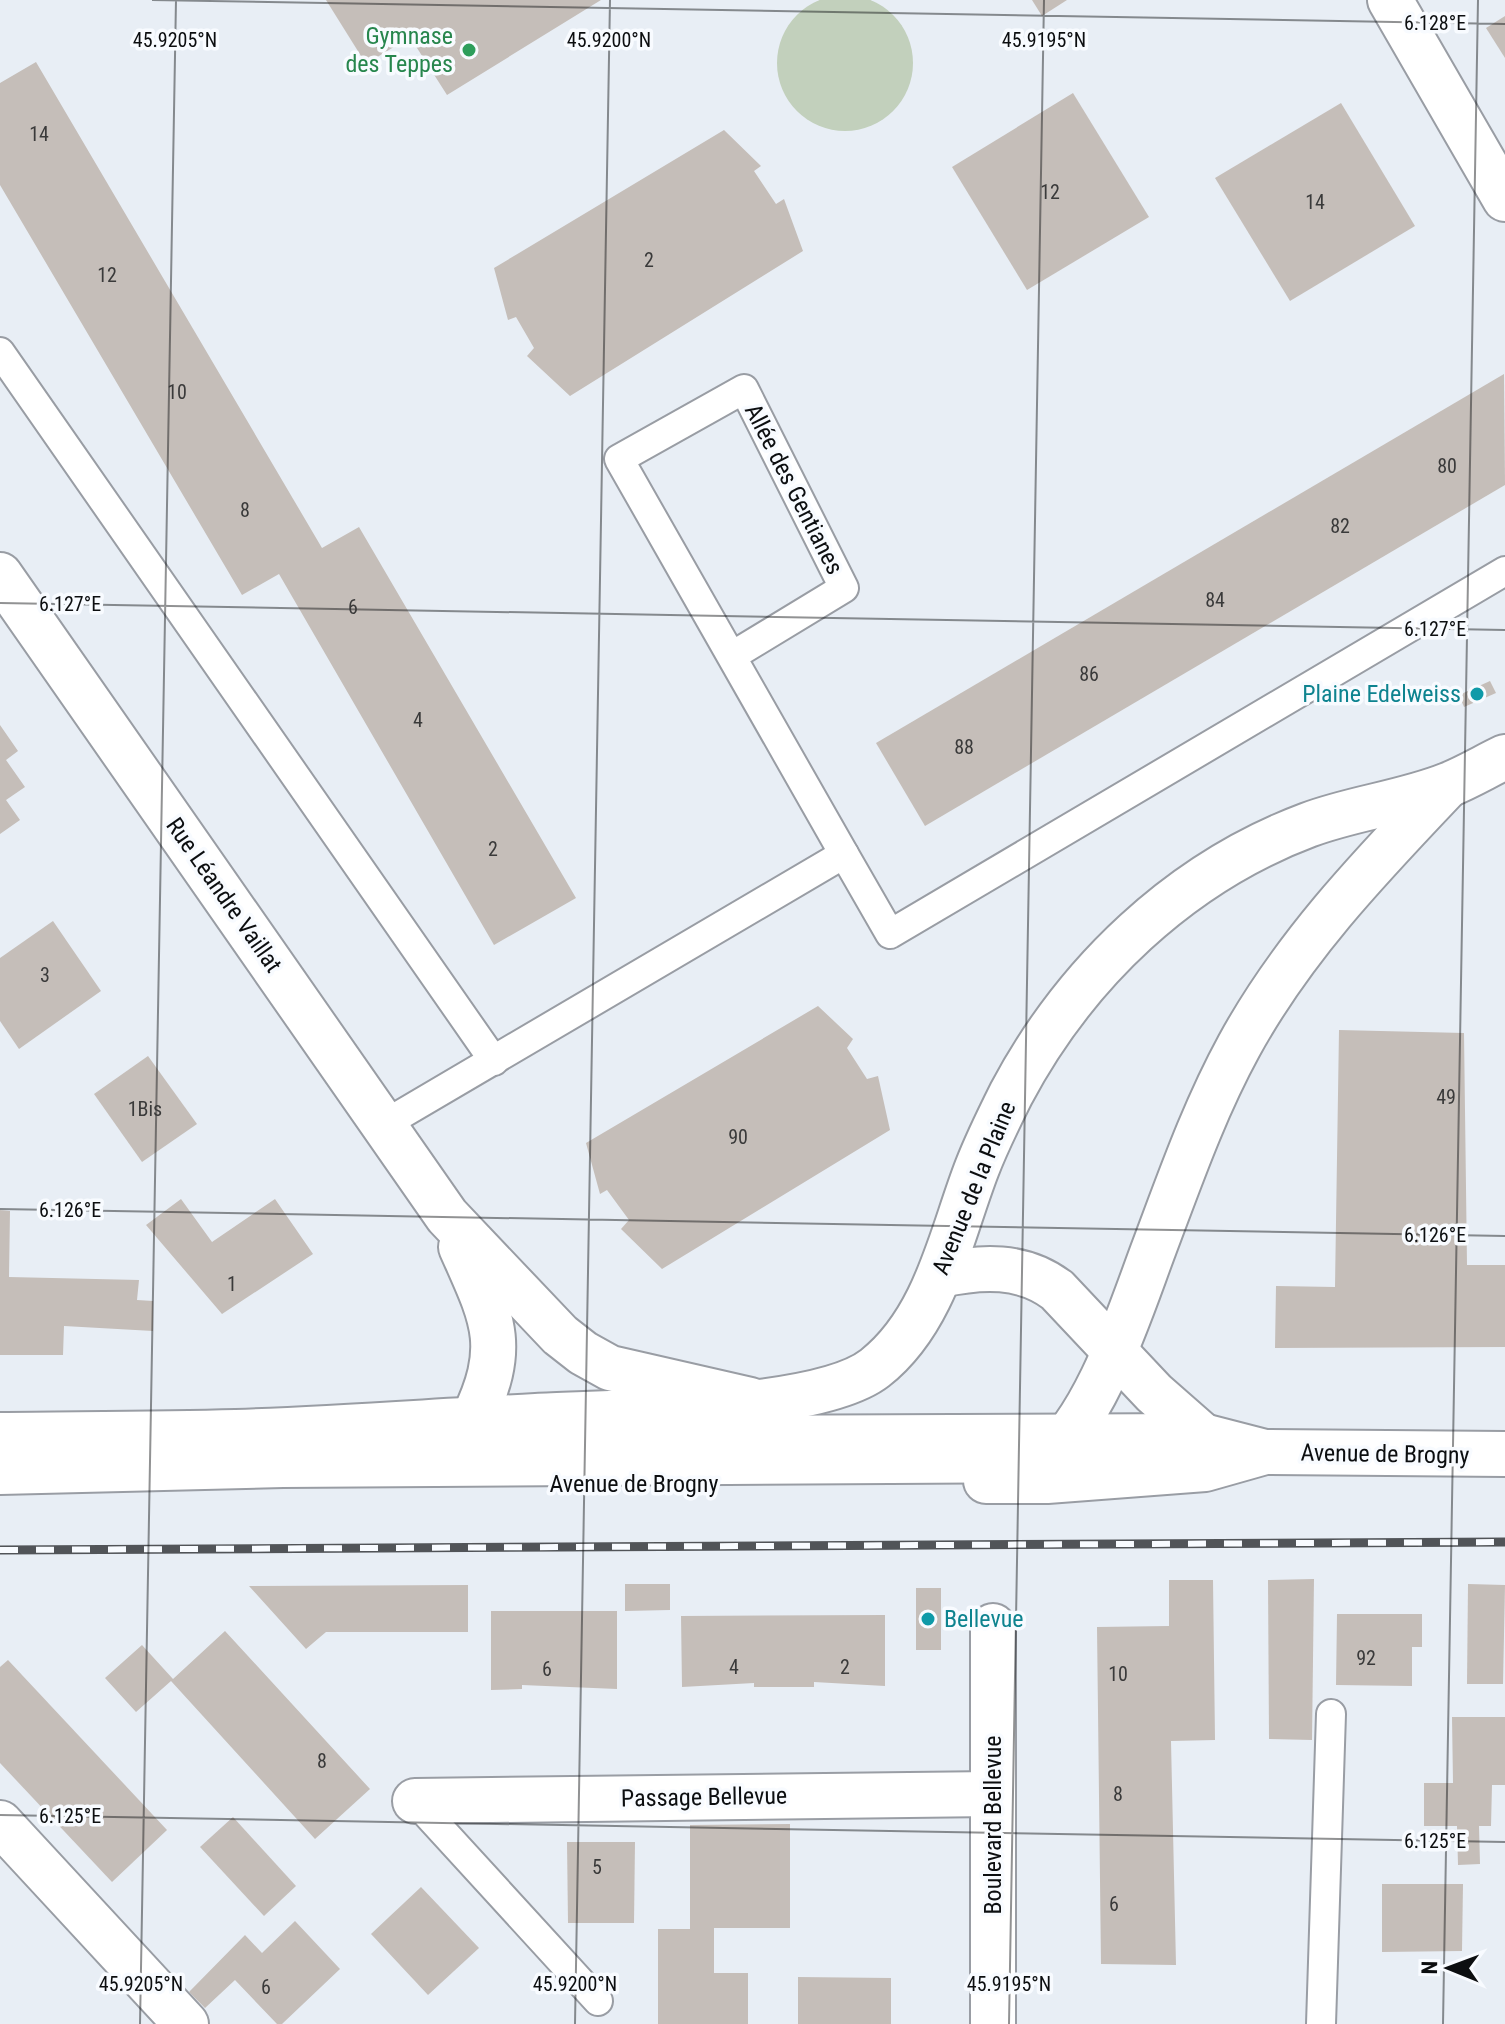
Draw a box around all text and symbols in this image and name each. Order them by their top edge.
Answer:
text: 6.128°E [1404,11,1466,35]
place label: Gymnase des Teppes [345,22,453,78]
text: 45.9205°N [133,28,217,52]
text: 45.9200°N [567,28,651,52]
text: 45.9195°N [1002,28,1086,52]
marker: Gymnase des Teppes [460,41,478,59]
house number: 14 [29,122,49,146]
house number: 12 [1040,180,1060,204]
house number: 14 [1305,190,1325,214]
house number: 2 [644,248,654,272]
house number: 12 [97,263,117,287]
house number: 10 [167,380,187,404]
street label: Allée des Gentianes [739,399,849,579]
house number: 80 [1437,454,1457,478]
house number: 8 [240,498,250,522]
house number: 82 [1330,514,1350,538]
house number: 84 [1205,588,1225,612]
text: 6.127°E [39,592,101,616]
house number: 6 [348,595,358,619]
text: 6.127°E [1404,617,1466,641]
house number: 86 [1079,662,1099,686]
place label: Plaine Edelweiss [1302,680,1461,708]
marker: Plaine Edelweiss [1468,685,1486,703]
house number: 4 [413,708,423,732]
house number: 88 [954,735,974,759]
street label: Rue Léandre Vaillat [160,812,288,978]
house number: 2 [488,837,498,861]
house number: 3 [40,963,50,987]
house number: 49 [1436,1085,1456,1109]
house number: 1Bis [128,1097,162,1121]
street label: Avenue de la Plaine [926,1097,1022,1279]
house number: 90 [728,1125,748,1149]
text: 6.126°E [39,1198,101,1222]
text: 6.126°E [1404,1223,1466,1247]
house number: 1 [227,1272,237,1296]
street label: Avenue de Brogny [1300,1439,1470,1469]
street label: Avenue de Brogny [550,1470,718,1498]
place label: Bellevue [944,1605,1024,1633]
marker: Bellevue [919,1610,937,1628]
house number: 92 [1356,1646,1376,1670]
house number: 4 [729,1655,739,1679]
house number: 2 [840,1655,850,1679]
house number: 6 [542,1657,552,1681]
house number: 10 [1108,1662,1128,1686]
street label: Boulevard Bellevue [979,1735,1007,1915]
house number: 8 [317,1749,327,1773]
street label: Passage Bellevue [621,1782,787,1812]
house number: 8 [1113,1782,1123,1806]
text: 6.125°E [39,1804,101,1828]
text: 6.125°E [1404,1829,1466,1853]
house number: 5 [592,1855,602,1879]
house number: 6 [1109,1892,1119,1916]
north arrow [1409,1928,1489,2008]
text: N [1417,1961,1442,1975]
text: 45.9205°N [99,1972,183,1996]
text: 45.9200°N [533,1972,617,1996]
text: 45.9195°N [967,1972,1051,1996]
house number: 6 [261,1975,271,1999]

